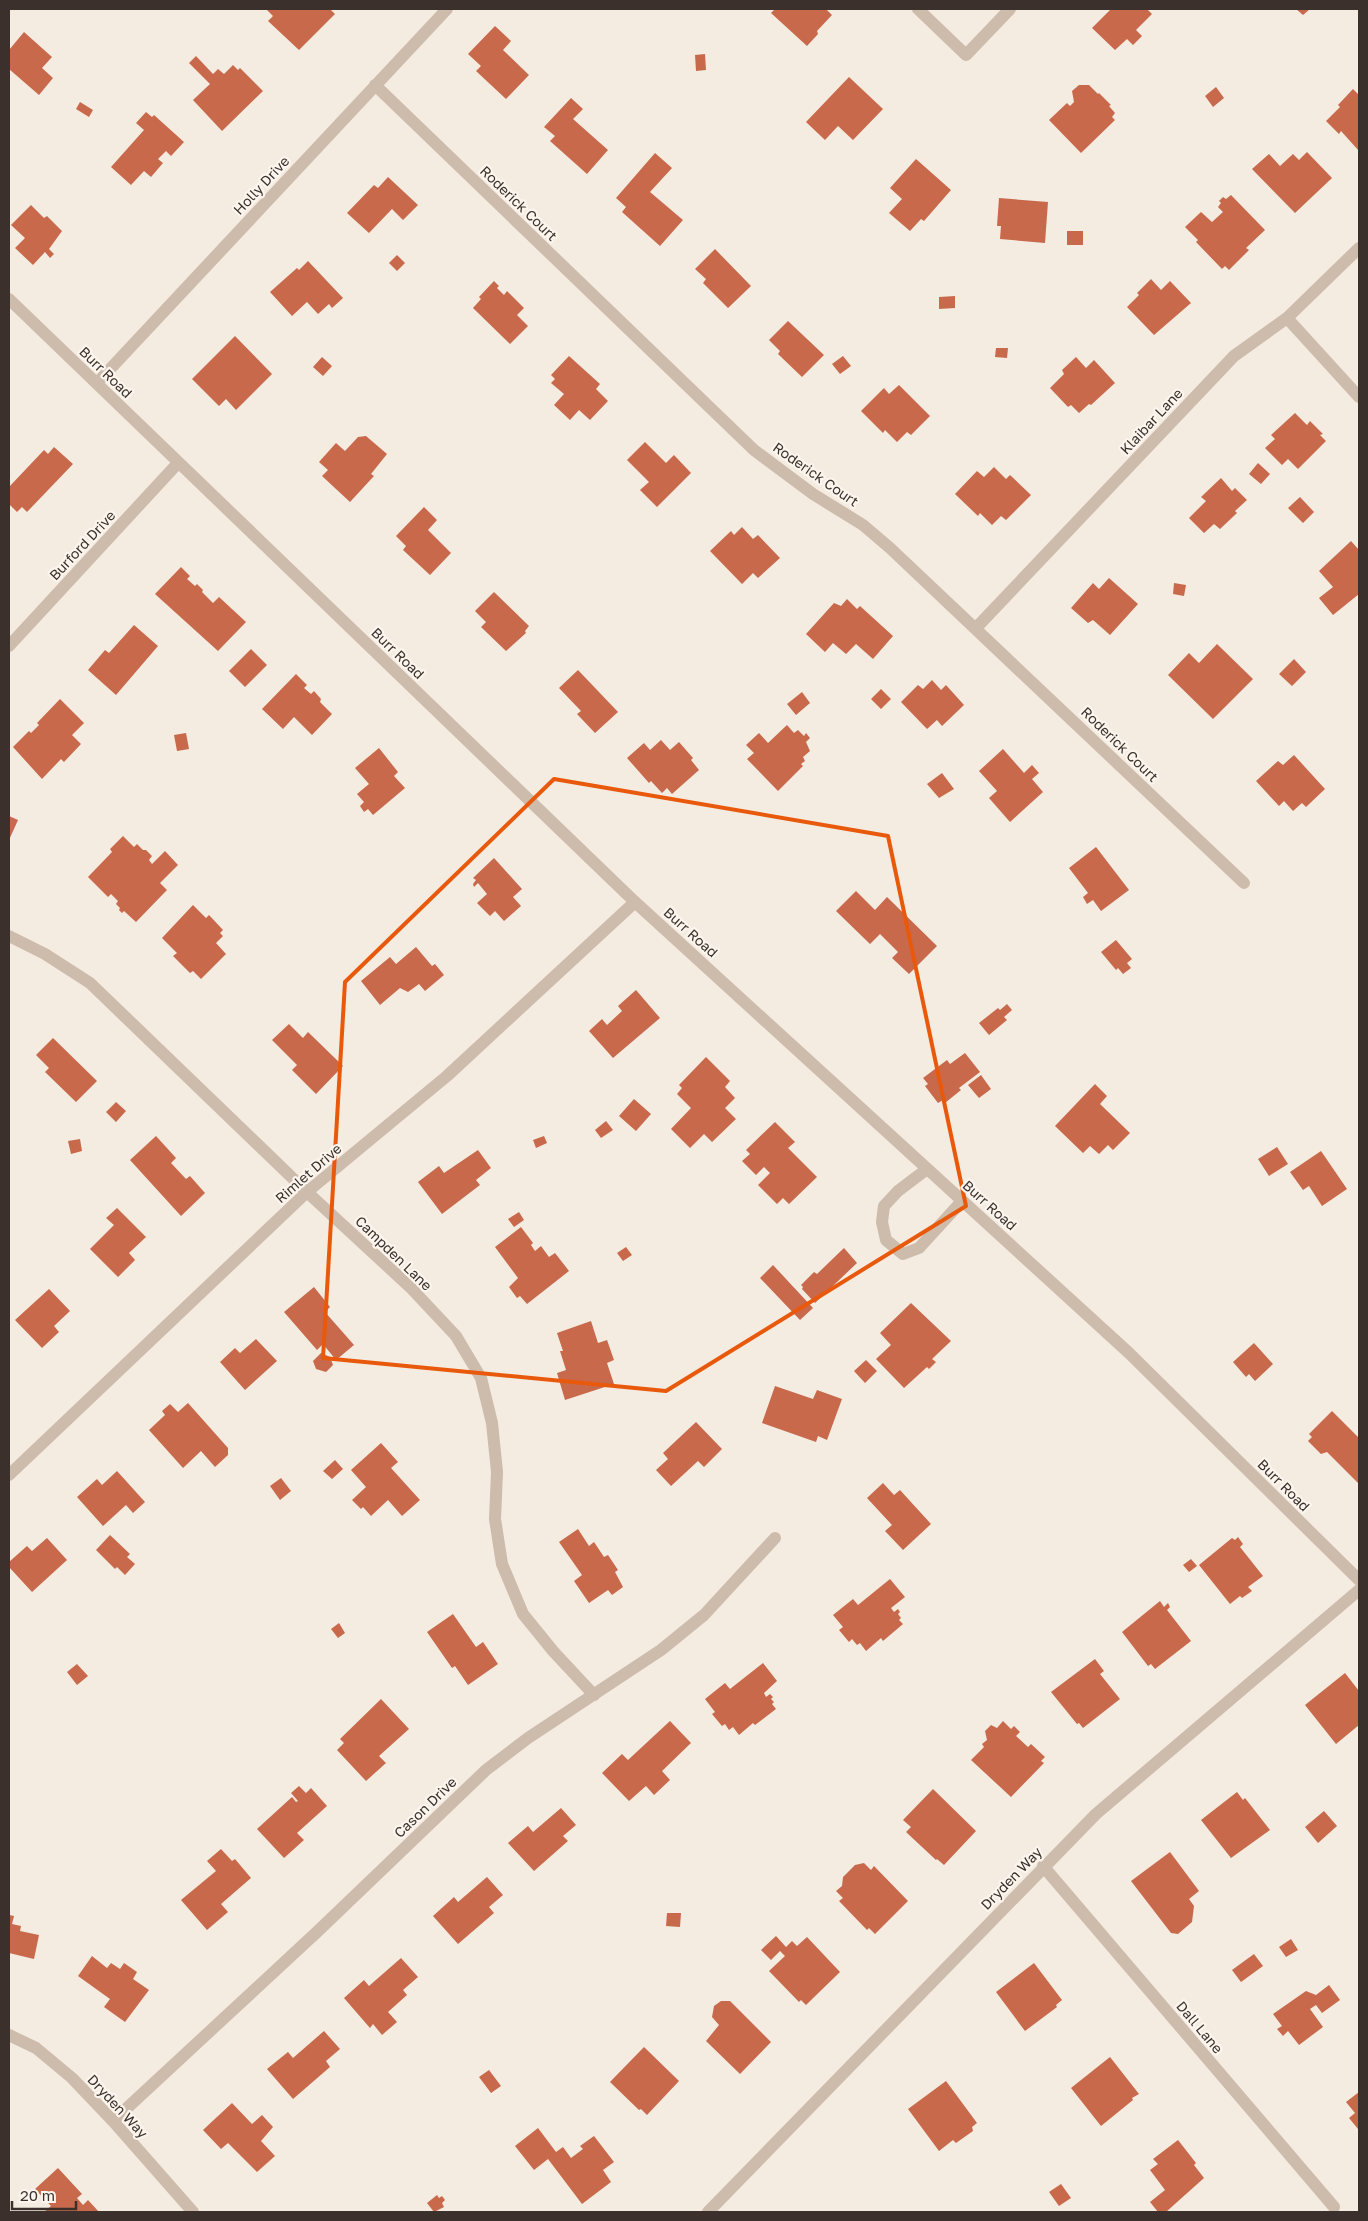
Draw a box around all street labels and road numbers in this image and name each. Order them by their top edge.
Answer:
street label: Holly Drive [230,152,292,218]
street label: Roderick Court [477,162,561,244]
street label: Burr Road [76,343,136,401]
street label: Klaibar Lane [1116,385,1186,457]
street label: Roderick Court [770,438,862,510]
street label: Burford Drive [45,507,119,583]
street label: Burr Road [368,624,428,682]
street label: Roderick Court [1078,703,1162,785]
street label: Burr Road [661,903,721,961]
street label: Rimlet Drive [272,1140,344,1206]
street label: Burr Road [960,1176,1020,1234]
street label: Campden Lane [352,1212,436,1294]
street label: Burr Road [1254,1455,1314,1515]
street label: Cason Drive [390,1773,460,1841]
street label: Dryden Way [977,1843,1045,1913]
street label: Dall Lane [1173,1997,1227,2057]
street label: Dryden Way [84,2071,152,2141]

